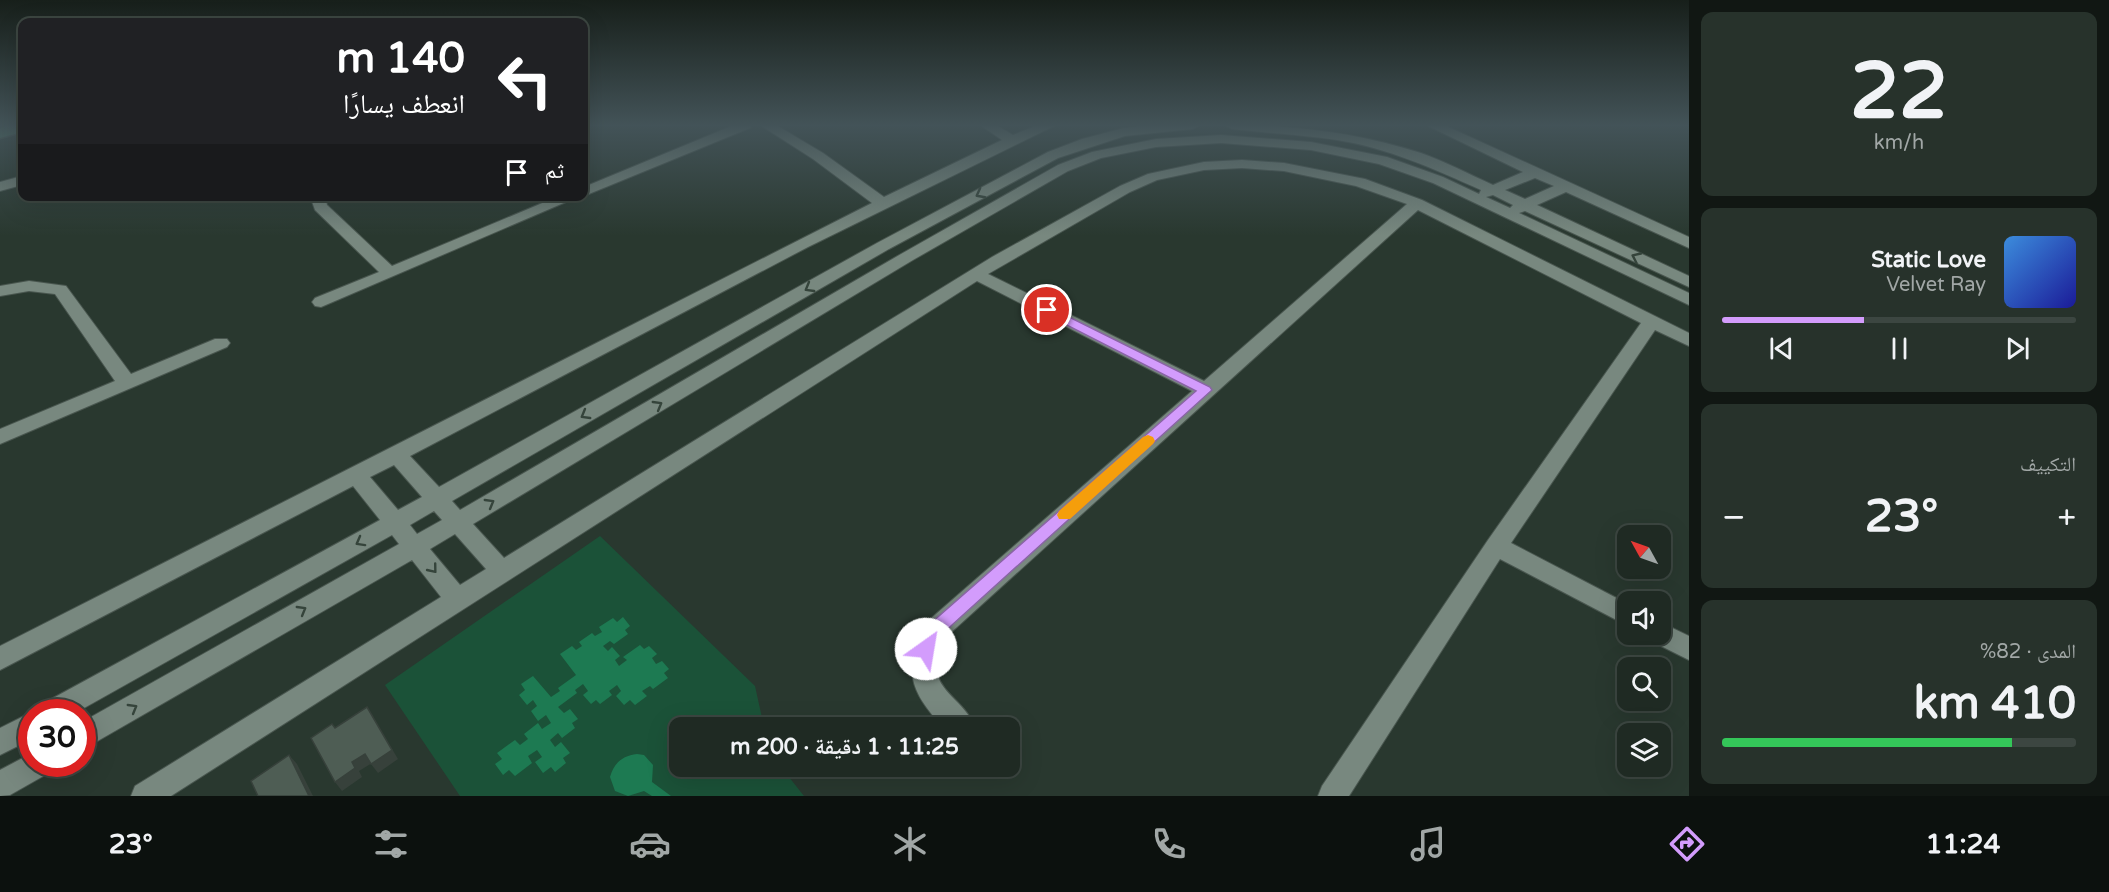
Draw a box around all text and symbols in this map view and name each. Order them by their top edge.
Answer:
text: 140 m [336,33,465,84]
icon: left [486,42,564,120]
text: 22 [1850,45,1948,139]
text: انعطف يسارًا [343,88,465,121]
text: km/h [1874,131,1924,155]
icon: arrive [500,156,533,189]
text: ثم [545,158,564,184]
one-way arrow [976,187,986,198]
text: Static Love [1871,247,1986,273]
one-way arrow [1631,253,1642,265]
text: Velvet Ray [1886,273,1986,297]
one-way arrow [805,281,815,292]
pin [1021,284,1072,335]
icon: arrive [1030,293,1063,326]
icon: previous [1765,332,1798,365]
icon: pause [1883,332,1916,365]
icon: next [2001,332,2034,365]
one-way arrow [652,400,662,412]
one-way arrow [581,408,591,420]
text: التكييف [2020,453,2076,477]
text: 23° [1865,490,1938,544]
text: − [1722,498,1746,537]
text: + [2057,498,2076,537]
one-way arrow [483,499,494,511]
north arrow [1617,525,1671,579]
map controls [1617,525,1671,777]
one-way arrow [356,534,366,546]
one-way arrow [425,562,436,573]
button: sound [1617,591,1671,645]
one-way arrow [296,606,306,617]
position arrow [894,617,958,681]
text: المدى · 82% [1980,640,2076,664]
button: search [1617,657,1671,711]
text: 410 km [1914,677,2076,731]
speed limit sign: 30 [18,699,96,777]
one-way arrow [127,704,137,715]
button: layers [1617,723,1671,777]
text: 11:25 · 1 دقيقة · 200 m [730,734,959,760]
icon: filters [370,823,412,865]
icon: car [629,823,671,865]
icon: climate [889,823,931,865]
icon: phone [1148,823,1190,865]
icon: music [1407,823,1449,865]
icon: directions [1666,823,1708,865]
text: 23° [109,828,153,861]
text: 11:24 [1926,828,2000,861]

